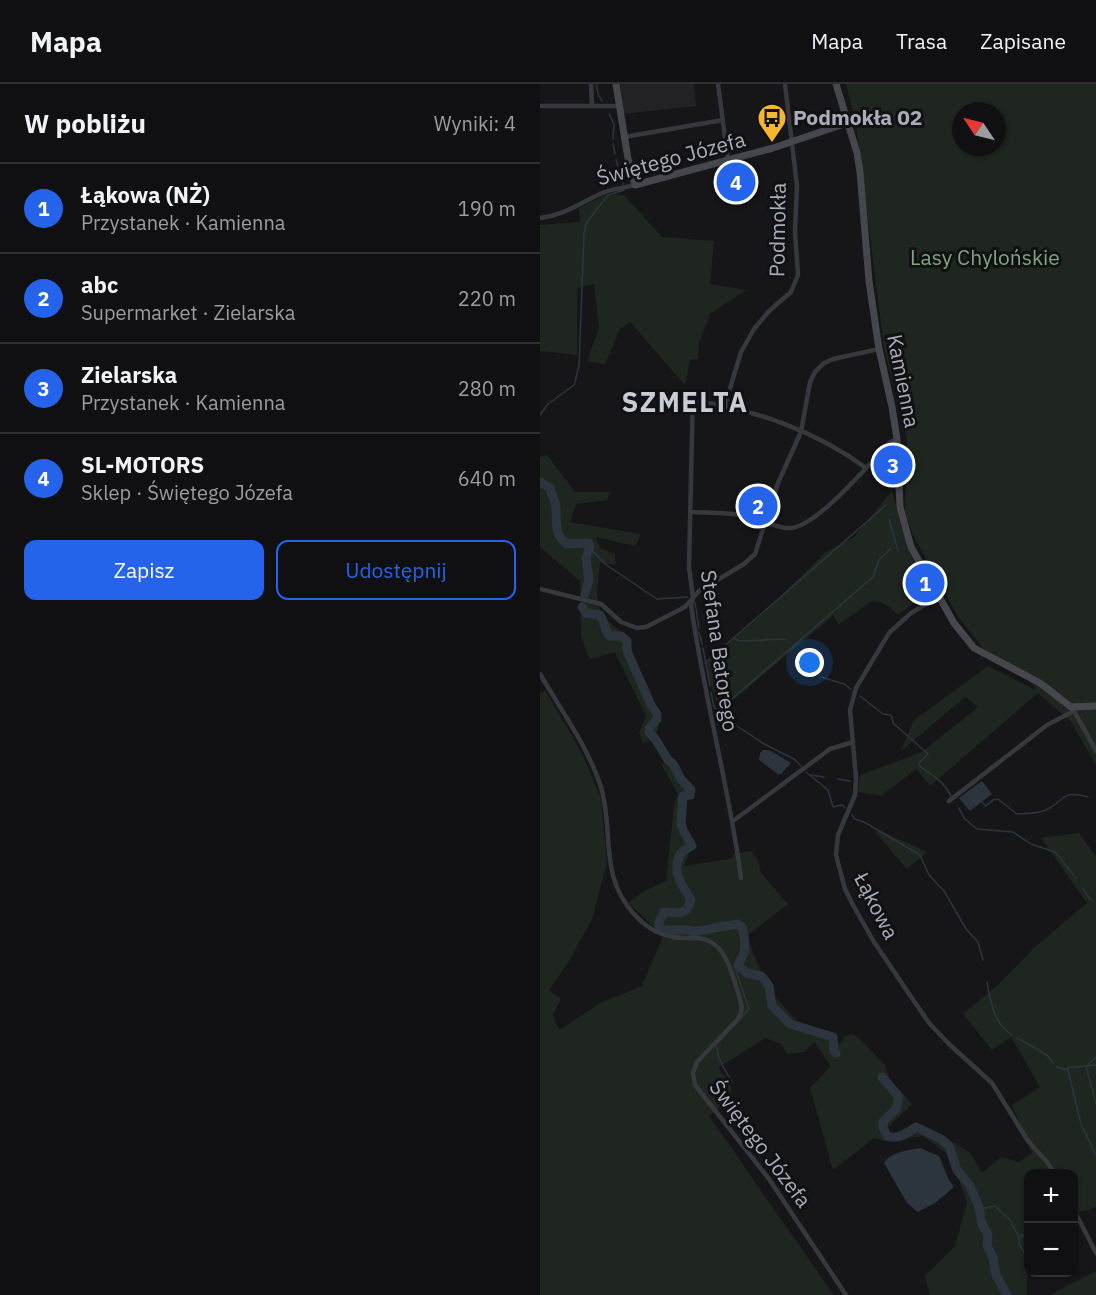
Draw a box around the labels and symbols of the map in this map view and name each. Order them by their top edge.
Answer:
bus stop icon: Podmokła 02 [756,102,788,144]
north arrow [952,102,1006,156]
place label: Podmokła 02 [793,103,922,131]
street label: Świętego Józefa [593,125,748,191]
pin: 4 [716,160,756,204]
street label: Podmokła [762,183,792,277]
park label: Lasy Chylońskie [910,243,1060,271]
street label: Kamienna [881,332,927,430]
district label: SZMELTA [621,384,749,419]
pin: 3 [874,442,912,488]
pin: 2 [738,484,778,528]
pin: 1 [906,560,944,606]
street label: Stefana Batorego [695,568,745,734]
your location [795,648,824,677]
street label: Łąkowa [848,866,906,944]
street label: Świętego Józefa [704,1074,818,1213]

